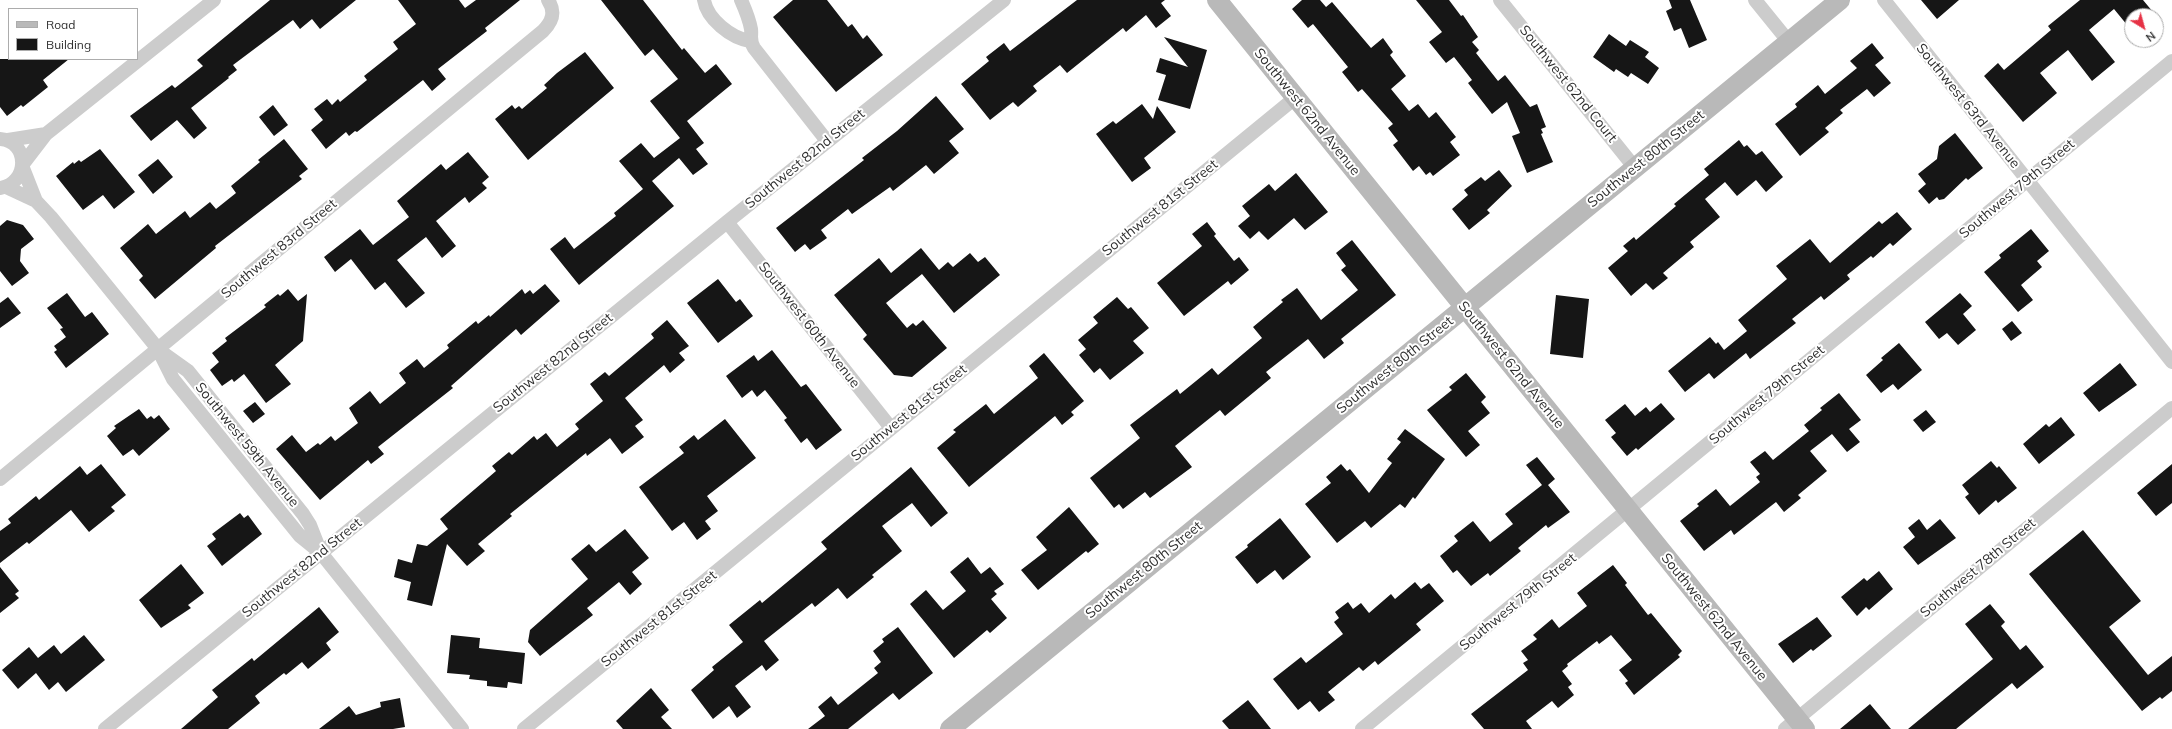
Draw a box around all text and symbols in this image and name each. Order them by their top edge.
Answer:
legend [8,8,138,60]
north arrow [2124,8,2164,48]
text: Road [46,17,75,32]
street label: Southwest 62nd Court [1516,22,1620,146]
text: N [2143,29,2158,45]
text: Building [46,37,91,52]
street label: Southwest 63rd Avenue [1913,40,2023,172]
street label: Southwest 62nd Avenue [1251,45,1363,179]
street label: Southwest 82nd Street [742,106,868,212]
street label: Southwest 80th Street [1584,107,1708,211]
street label: Southwest 79th Street [1956,136,2078,242]
street label: Southwest 81st Street [1099,156,1221,260]
street label: Southwest 83rd Street [218,196,340,302]
street label: Southwest 60th Avenue [755,259,863,391]
street label: Southwest 62nd Avenue [1455,298,1567,432]
street label: Southwest 82nd Street [490,310,616,416]
street label: Southwest 80th Street [1333,313,1457,417]
street label: Southwest 79th Street [1706,342,1828,448]
street label: Southwest 81st Street [848,361,970,465]
street label: Southwest 59th Avenue [192,379,302,511]
street label: Southwest 82nd Street [239,515,365,621]
street label: Southwest 78th Street [1917,515,2039,621]
street label: Southwest 80th Street [1082,518,1206,622]
street label: Southwest 79th Street [1456,550,1580,654]
street label: Southwest 62nd Avenue [1658,550,1770,684]
street label: Southwest 81st Street [598,567,720,671]

